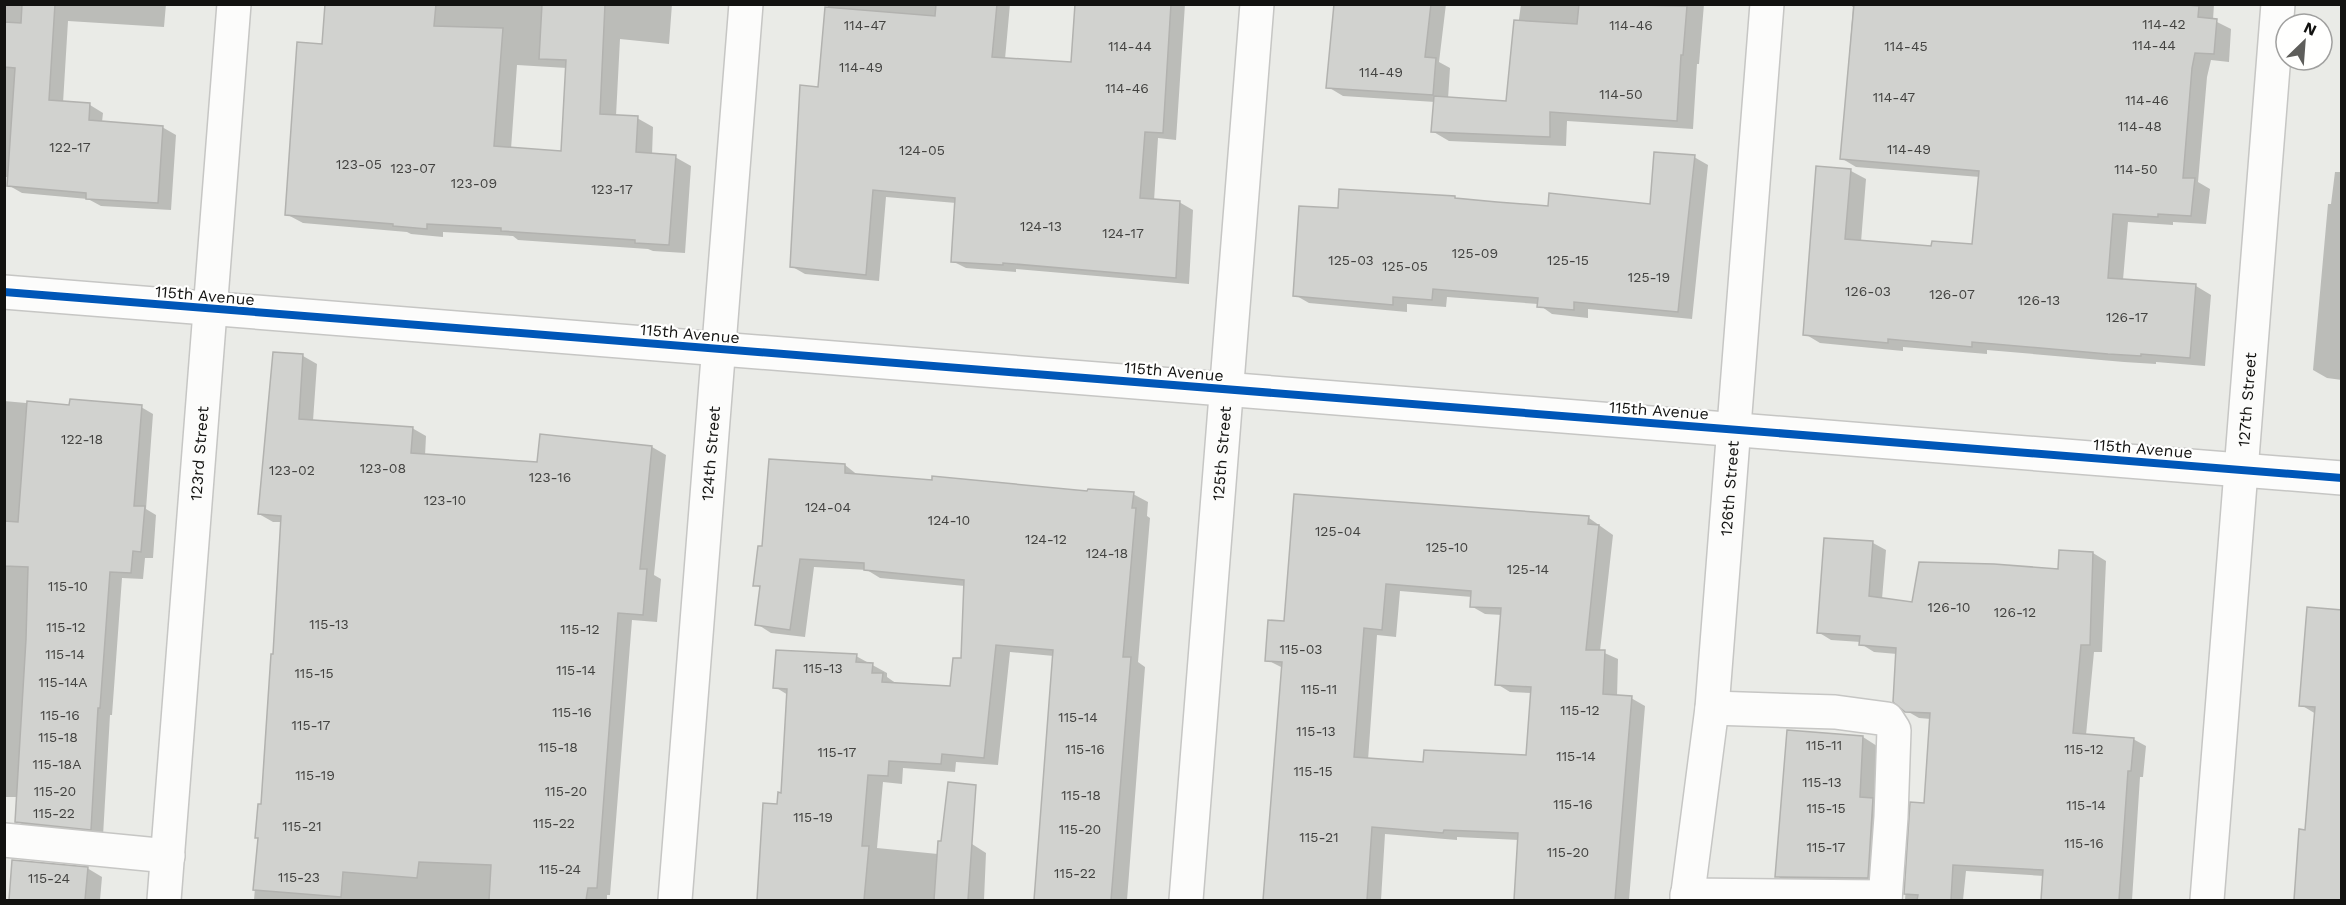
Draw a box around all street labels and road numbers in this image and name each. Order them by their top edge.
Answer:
street label: 115th Avenue [154,282,256,309]
street label: 115th Avenue [639,320,741,347]
street label: 127th Street [2234,351,2260,447]
street label: 115th Avenue [1123,358,1225,385]
street label: 115th Avenue [1609,398,1709,423]
street label: 123rd Street [186,405,213,501]
street label: 124th Street [698,405,724,502]
street label: 125th Street [1209,405,1235,502]
street label: 115th Avenue [2092,435,2194,462]
street label: 126th Street [1716,440,1743,537]

